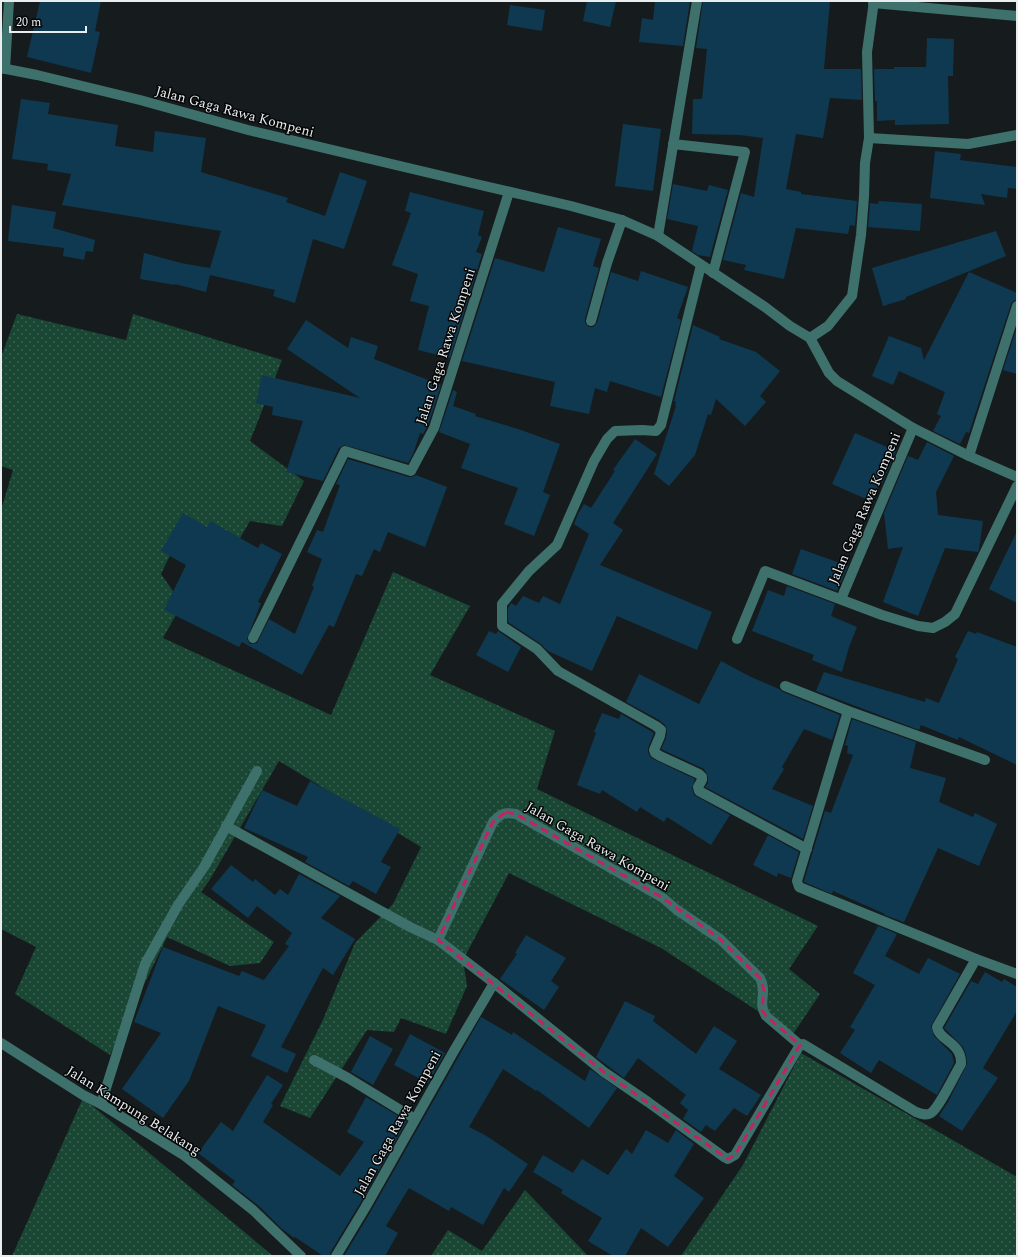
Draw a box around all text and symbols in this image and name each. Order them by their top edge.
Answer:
scale bar [10,8,86,34]
text: 20 m [16,13,41,32]
street label: Jalan Gaga Rawa Kompeni [153,80,317,143]
street label: Jalan Gaga Rawa Kompeni [410,265,481,427]
street label: Jalan Gaga Rawa Kompeni [823,429,906,588]
street label: Jalan Gaga Rawa Kompeni [522,796,674,896]
street label: Jalan Gaga Rawa Kompeni [349,1047,446,1200]
street label: Jalan Kampung Belakang [62,1060,205,1160]

